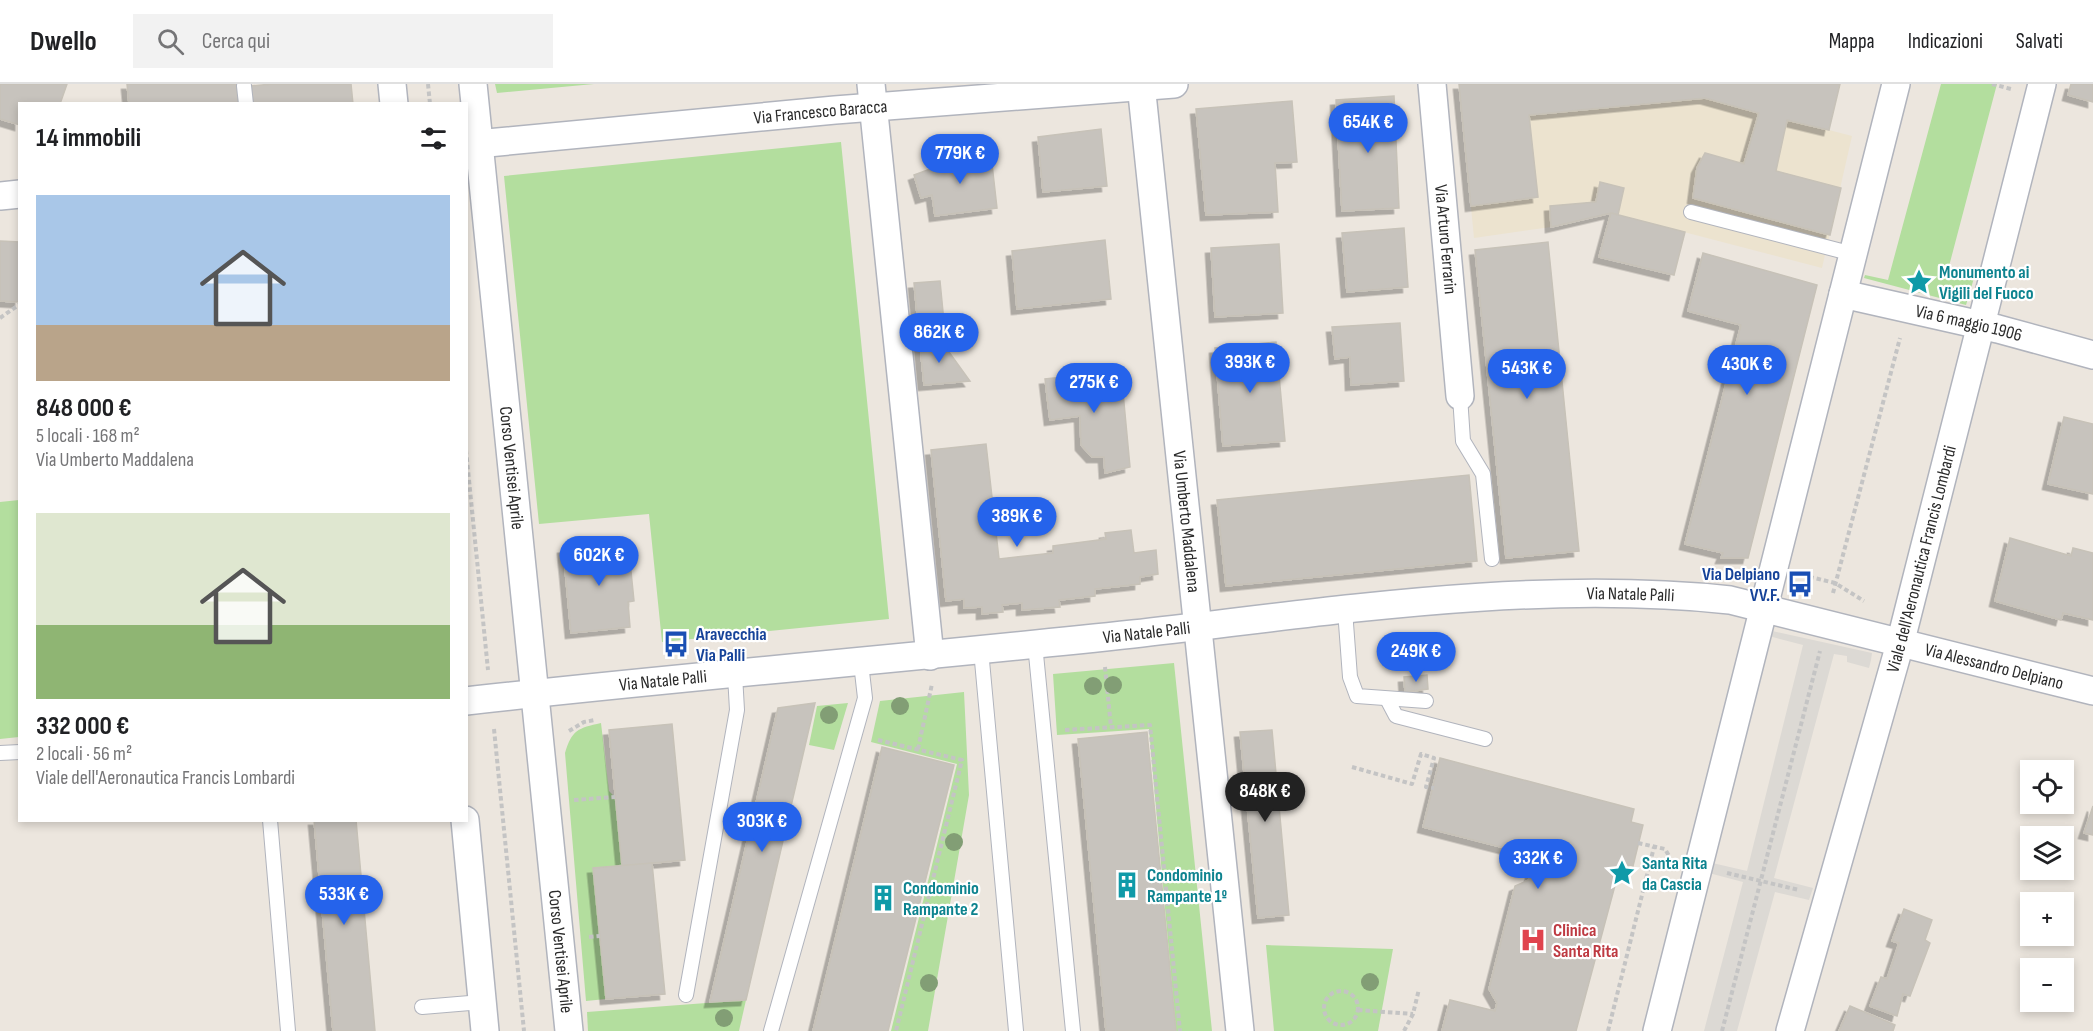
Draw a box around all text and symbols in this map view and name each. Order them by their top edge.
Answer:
search box [133,14,553,68]
text: Dwello [30,25,97,58]
icon: search [154,25,187,58]
text: Cerca qui [202,28,270,55]
text: Mappa [1829,29,1875,54]
text: Indicazioni [1908,29,1983,54]
text: Salvati [2016,29,2063,54]
street label: Via Francesco Baracca [753,96,888,128]
pin: 654K € [1319,103,1417,154]
text: 654K € [1343,110,1393,134]
icon: filters [417,122,450,155]
text: 14 immobili [36,123,141,154]
pin: 779K € [911,134,1009,185]
text: 779K € [935,141,985,165]
street label: Via Arturo Ferrarin [1431,184,1461,295]
icon: home [189,234,297,342]
place label: Monumento ai Vigili del Fuoco [1939,262,2034,304]
place icon: Monumento ai Vigili del Fuoco [1904,267,1934,297]
street label: Via 6 maggio 1906 [1913,300,2025,346]
pin: 862K € [890,313,988,364]
text: 862K € [914,320,964,344]
pin: 393K € [1201,343,1299,394]
pin: 430K € [1698,345,1796,396]
pin: 543K € [1478,349,1576,400]
text: 393K € [1225,350,1275,374]
text: 430K € [1721,352,1773,376]
text: 543K € [1502,356,1552,380]
pin: 275K € [1045,363,1143,414]
text: 275K € [1069,370,1119,394]
text: 848 000 € [36,393,132,424]
street label: Corso Ventisei Aprile [495,405,529,531]
text: 5 locali · 168 m² [36,424,140,448]
street label: Viale dell'Aeronautica Francis Lombardi [1882,443,1960,675]
text: Via Umberto Maddalena [36,448,194,472]
street label: Via Umberto Maddalena [1169,450,1205,594]
pin: 389K € [968,497,1066,548]
text: 389K € [991,504,1043,528]
pin: 602K € [550,536,648,587]
text: 602K € [574,543,624,567]
icon: home [189,552,297,660]
place label: Via Delpiano VV.F. [1702,564,1780,606]
bus stop icon: Via Delpiano VV.F. [1785,569,1815,599]
street label: Via Natale Palli [1587,583,1675,606]
street label: Via Natale Palli [1102,617,1191,648]
place label: Aravecchia Via Palli [695,624,767,666]
bus stop icon: Aravecchia Via Palli [661,629,691,659]
pin: 249K € [1367,632,1465,683]
text: 249K € [1391,639,1441,663]
street label: Via Alessandro Delpiano [1923,639,2066,694]
street label: Via Natale Palli [618,666,708,695]
text: 332 000 € [36,711,129,742]
text: 2 locali · 56 m² [36,742,132,766]
map controls [2020,760,2074,1012]
button: locate [2020,760,2074,814]
text: Viale dell'Aeronautica Francis Lombardi [36,766,295,790]
pin: 848K € [1216,772,1314,823]
text: 848K € [1239,779,1291,803]
pin: 303K € [713,802,811,853]
text: 303K € [737,809,787,833]
button: layers [2020,826,2074,880]
pin: 332K € [1489,839,1587,890]
text: 332K € [1513,846,1563,870]
place label: Santa Rita da Cascia [1642,853,1707,895]
place icon: Santa Rita da Cascia [1607,858,1637,888]
place label: Condominio Rampante 1º [1147,865,1227,907]
building icon: Condominio Rampante 1º [1112,870,1142,900]
pin: 533K € [295,875,393,926]
place label: Condominio Rampante 2 [903,878,979,920]
text: 533K € [319,882,369,906]
building icon: Condominio Rampante 2 [868,883,898,913]
street label: Corso Ventisei Aprile [544,889,578,1014]
button: + [2020,892,2074,946]
place label: Clinica Santa Rita [1553,920,1618,962]
hospital icon: Clinica Santa Rita [1518,925,1548,955]
button: − [2020,958,2074,1012]

